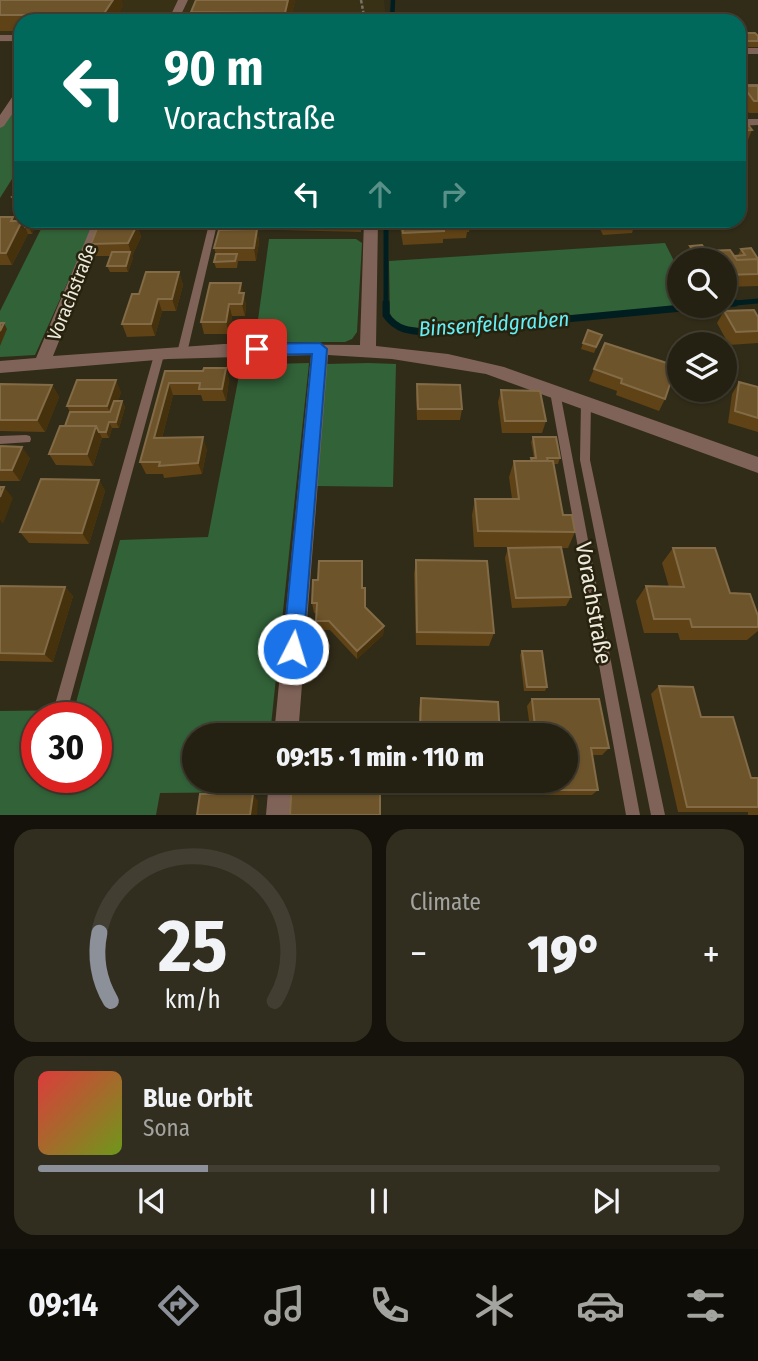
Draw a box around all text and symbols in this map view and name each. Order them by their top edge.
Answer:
text: 90 m [164,39,264,98]
icon: left [49,42,140,133]
text: Vorachstraße [164,99,336,137]
icon: left [288,175,326,213]
icon: ahead [361,175,399,213]
icon: right [434,175,472,213]
street label: Vorachstraße [42,240,102,344]
map controls [667,248,737,402]
button: search [667,248,737,318]
water label: Binsenfeldgraben [418,306,570,342]
pin [227,319,287,379]
icon: arrive [238,330,276,368]
button: layers [667,332,737,402]
street label: Vorachstraße [570,540,618,666]
position arrow [256,612,330,686]
speed limit sign: 30 [21,702,112,793]
text: 09:15 · 1 min · 110 m [276,742,484,773]
text: Climate [410,888,481,916]
text: 25 [157,904,228,991]
text: 19° [528,923,602,986]
text: − [410,931,427,977]
text: + [703,931,720,977]
text: km/h [165,985,221,1015]
text: Blue Orbit [143,1083,253,1114]
text: Sona [143,1114,190,1142]
icon: previous [133,1182,171,1220]
icon: pause [360,1182,398,1220]
icon: next [587,1182,625,1220]
icon: directions [154,1281,203,1330]
icon: music [260,1281,309,1330]
icon: phone [365,1281,414,1330]
icon: climate [470,1281,519,1330]
icon: car [576,1281,625,1330]
icon: filters [681,1281,730,1330]
text: 09:14 [28,1286,98,1324]

